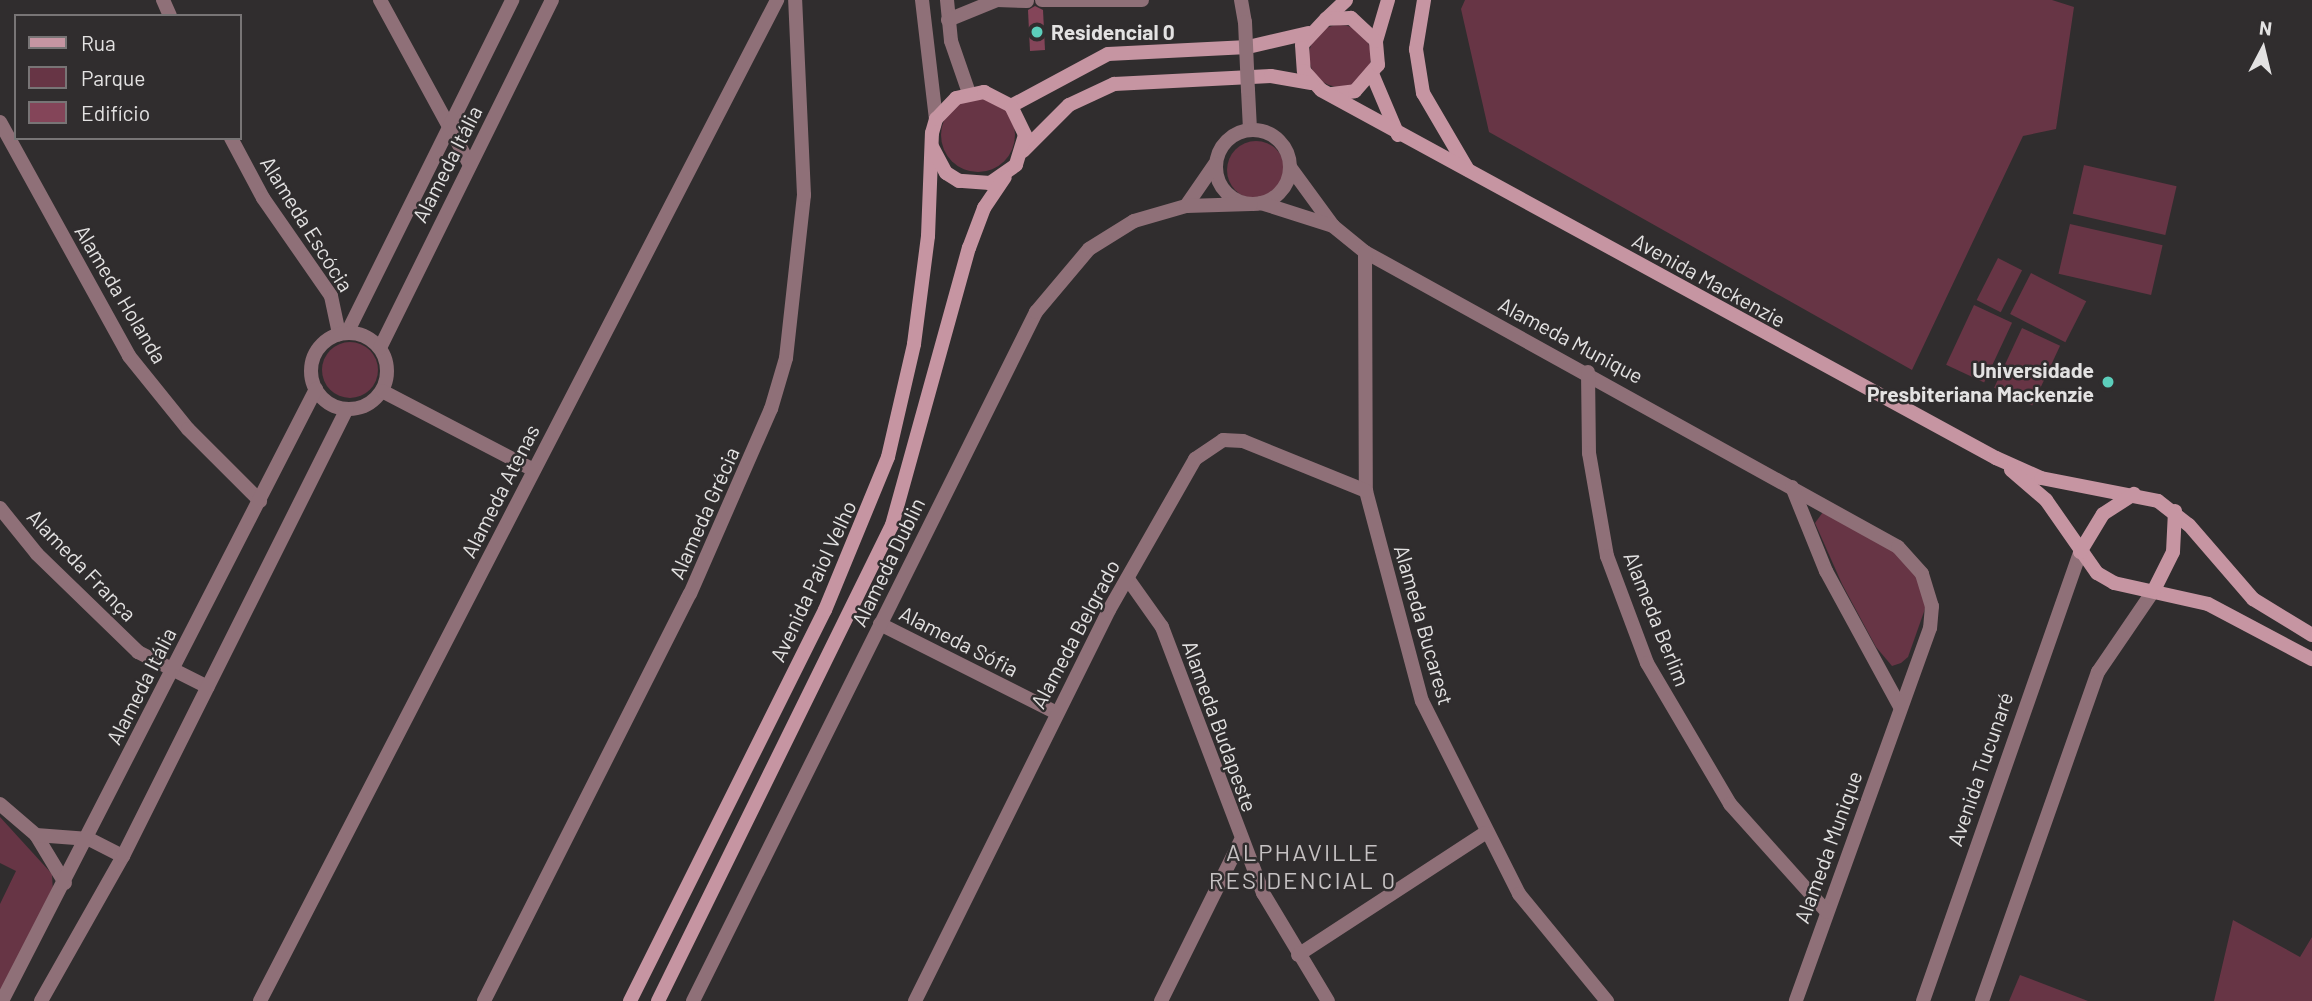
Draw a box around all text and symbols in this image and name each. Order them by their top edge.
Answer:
legend [14,14,242,140]
north arrow [2228,14,2298,84]
text: N [2258,15,2273,40]
place label: Residencial 0 [1051,19,1175,45]
marker: Residencial 0 [1029,24,1045,40]
text: Rua [81,30,116,55]
text: Parque [81,65,146,90]
text: Edifício [81,100,150,125]
street label: Alameda Itália [407,101,487,227]
street label: Alameda Escócia [255,152,359,296]
street label: Alameda Holanda [70,220,172,368]
street label: Avenida Mackenzie [1628,227,1790,333]
street label: Alameda Munique [1494,291,1648,389]
place label: Universidade Presbiteriana Mackenzie [1867,357,2094,407]
marker: Universidade Presbiteriana Mackenzie [2100,374,2116,390]
street label: Alameda Atenas [456,420,544,562]
street label: Alameda Grécia [664,443,744,583]
street label: Alameda Dublin [846,494,930,630]
street label: Avenida Paiol Velho [765,496,861,666]
street label: Alameda França [22,504,142,626]
street label: Alameda Bucarest [1389,542,1459,708]
street label: Alameda Berlim [1619,548,1695,690]
street label: Alameda Belgrado [1025,555,1125,713]
street label: Alameda Sófia [895,600,1023,682]
street label: Alameda Itália [101,623,181,749]
street label: Alameda Budapeste [1177,637,1263,815]
street label: Avenida Tucunaré [1942,689,2018,849]
street label: Alameda Munique [1789,767,1867,927]
district label: ALPHAVILLE RESIDENCIAL 0 [1210,838,1396,894]

